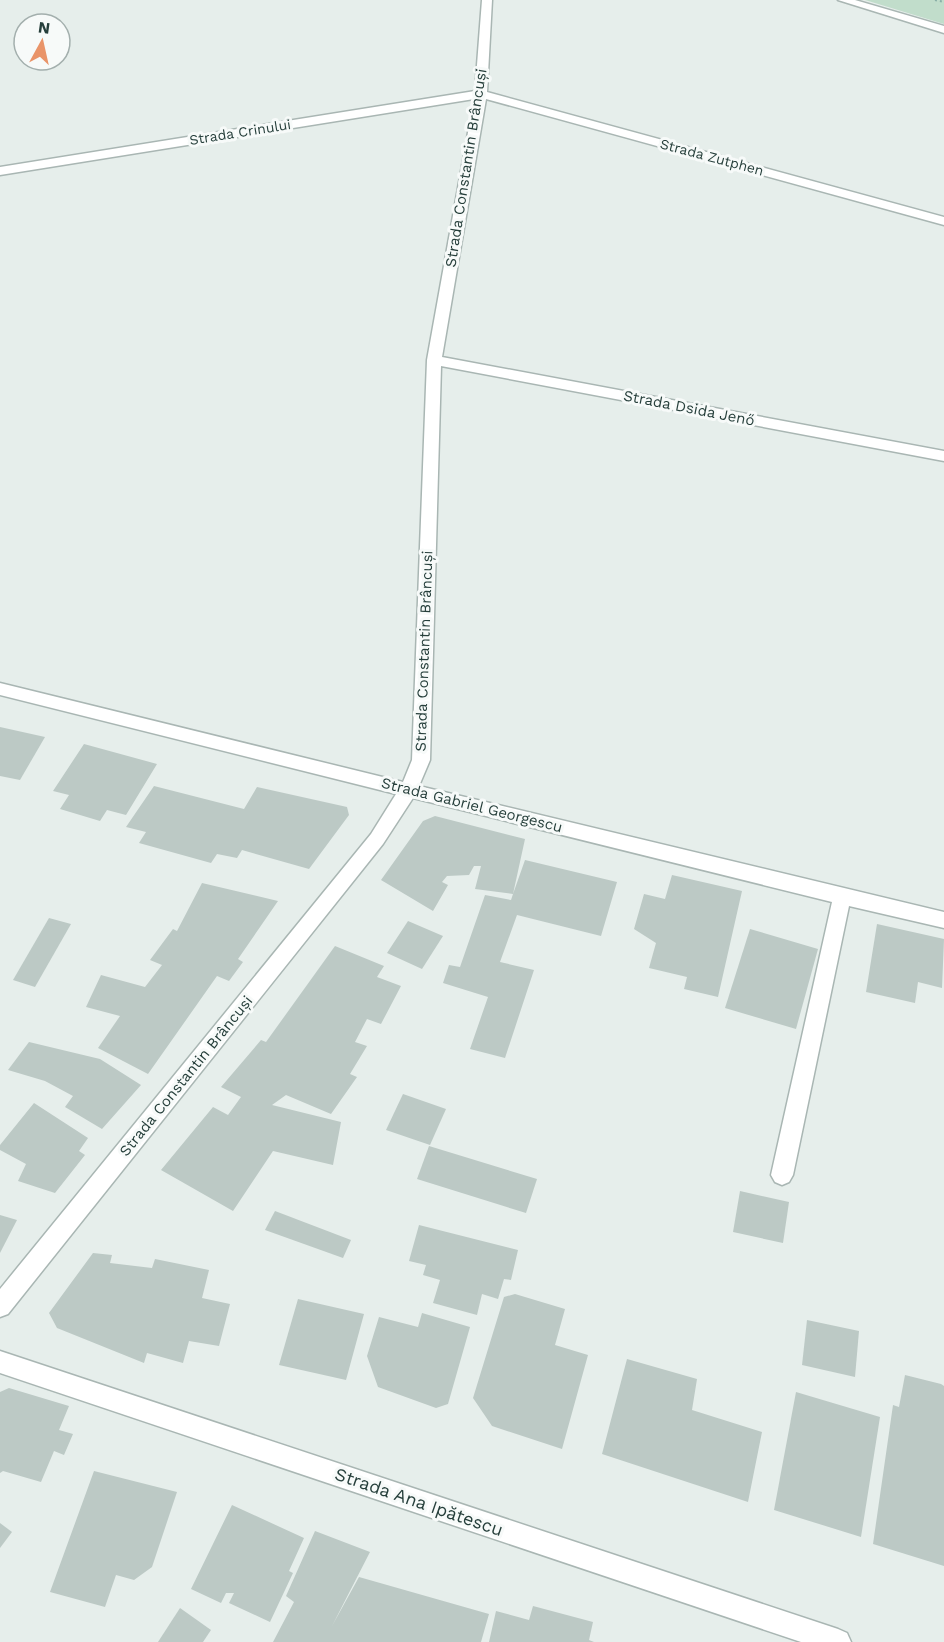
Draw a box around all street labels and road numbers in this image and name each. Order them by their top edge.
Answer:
street label: Strada Constantin Brâncuși [441,67,491,269]
street label: Strada Crinului [188,116,292,148]
street label: Strada Zutphen [658,135,766,179]
street label: Strada Dsida Jenő [622,386,756,430]
street label: Strada Constantin Brâncuși [411,550,437,752]
street label: Strada Gabriel Georgescu [380,774,564,836]
street label: Strada Constantin Brâncuși [116,992,256,1160]
street label: Strada Ana Ipătescu [332,1463,506,1540]

